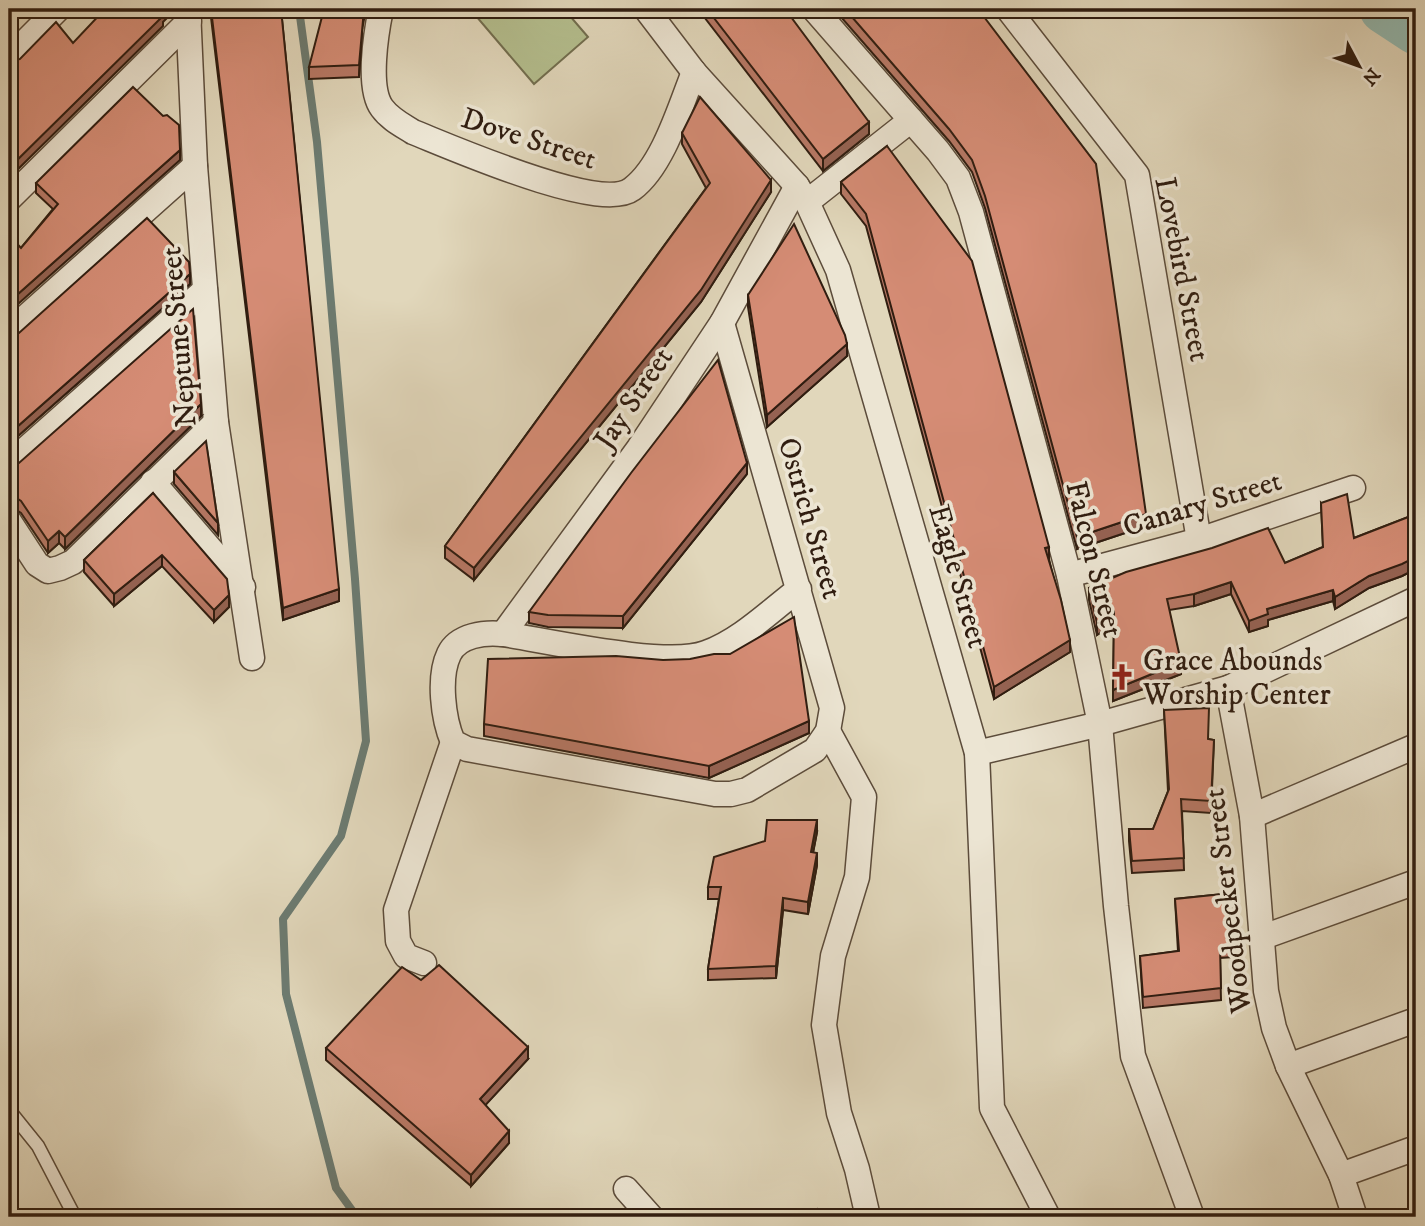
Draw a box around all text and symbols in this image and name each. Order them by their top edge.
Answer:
north arrow [1324,32,1394,102]
text: N [1357,63,1384,90]
street label: Dove Street [456,100,601,179]
street label: Lovebird Street [1146,174,1218,365]
street label: Neptune Street [153,245,206,429]
street label: Jay Street [585,341,682,460]
street label: Ostrich Street [769,434,850,603]
street label: Canary Street [1119,463,1286,546]
street label: Falcon Street [1056,477,1131,641]
street label: Eagle Street [919,501,996,652]
place label: Grace Abounds Worship Center [1142,643,1331,714]
church icon: Grace Abounds Worship Center [1107,662,1137,692]
street label: Woodpecker Street [1196,786,1261,1016]

